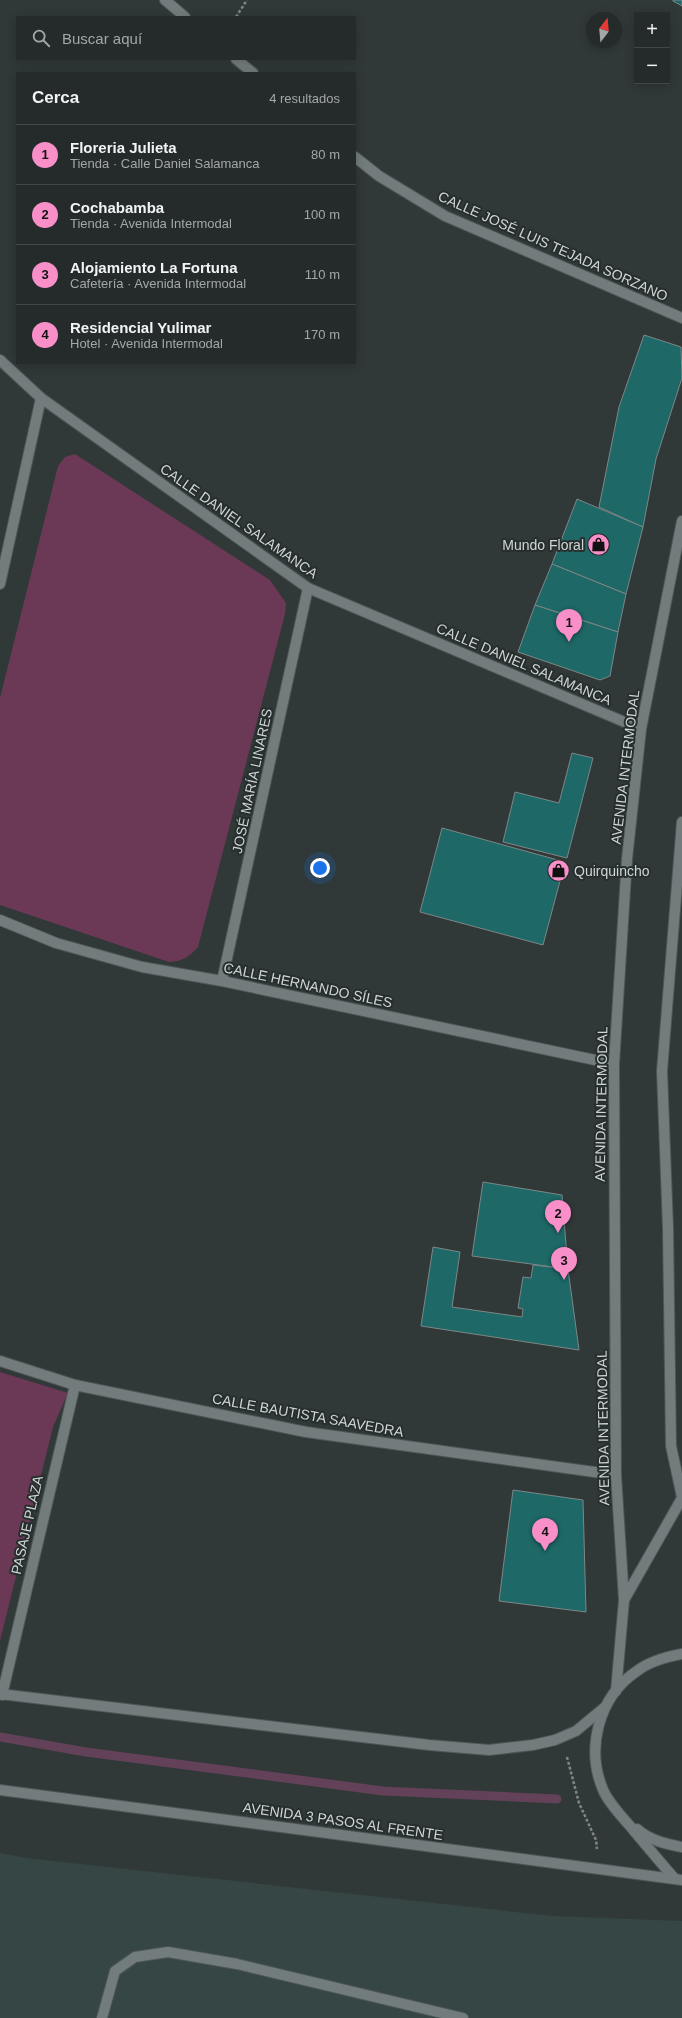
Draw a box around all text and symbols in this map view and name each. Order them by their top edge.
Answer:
north arrow [586,12,622,48]
map controls [634,12,670,84]
button: + [634,12,670,48]
search box [16,16,356,60]
icon: search [30,27,52,49]
text: Buscar aquí [62,30,142,47]
button: − [634,48,670,84]
text: Cerca [32,88,79,107]
text: 4 resultados [269,91,340,106]
text: Floreria Julieta [70,139,177,156]
text: 1 [41,147,49,162]
text: 80 m [311,147,340,162]
text: Tienda · Calle Daniel Salamanca [70,156,260,171]
street label: CALLE JOSÉ LUIS TEJADA SORZANO [436,188,670,304]
text: Cochabamba [70,199,164,216]
text: 2 [41,207,49,222]
text: 100 m [304,207,340,222]
text: Tienda · Avenida Intermodal [70,216,232,231]
text: Alojamiento La Fortuna [70,259,238,276]
text: 3 [41,267,49,282]
text: 110 m [305,267,340,282]
text: Cafetería · Avenida Intermodal [70,276,246,291]
text: Residencial Yulimar [70,319,211,336]
text: 4 [41,327,49,342]
text: 170 m [304,327,340,342]
text: Hotel · Avenida Intermodal [70,336,223,351]
street label: CALLE DANIEL SALAMANCA [157,460,321,582]
shop icon: Mundo Floral [586,532,612,558]
place label: Mundo Floral [502,537,584,553]
pin: 1 [556,609,582,642]
street label: CALLE DANIEL SALAMANCA [434,620,615,708]
street label: AVENIDA INTERMODAL [608,689,642,845]
street label: JOSÉ MARÍA LINARES [229,707,275,855]
your location [310,858,330,878]
shop icon: Quirquincho [545,858,571,884]
place label: Quirquincho [574,863,650,879]
street label: CALLE HERNANDO SÍLES [222,959,394,1011]
street label: AVENIDA INTERMODAL [592,1026,610,1182]
pin: 2 [545,1200,571,1233]
pin: 3 [551,1247,577,1280]
street label: AVENIDA INTERMODAL [594,1350,612,1506]
street label: CALLE BAUTISTA SAAVEDRA [211,1390,406,1440]
street label: PASAJE PLAZA [8,1473,46,1576]
pin: 4 [532,1518,558,1551]
street label: AVENIDA 3 PASOS AL FRENTE [242,1799,444,1843]

